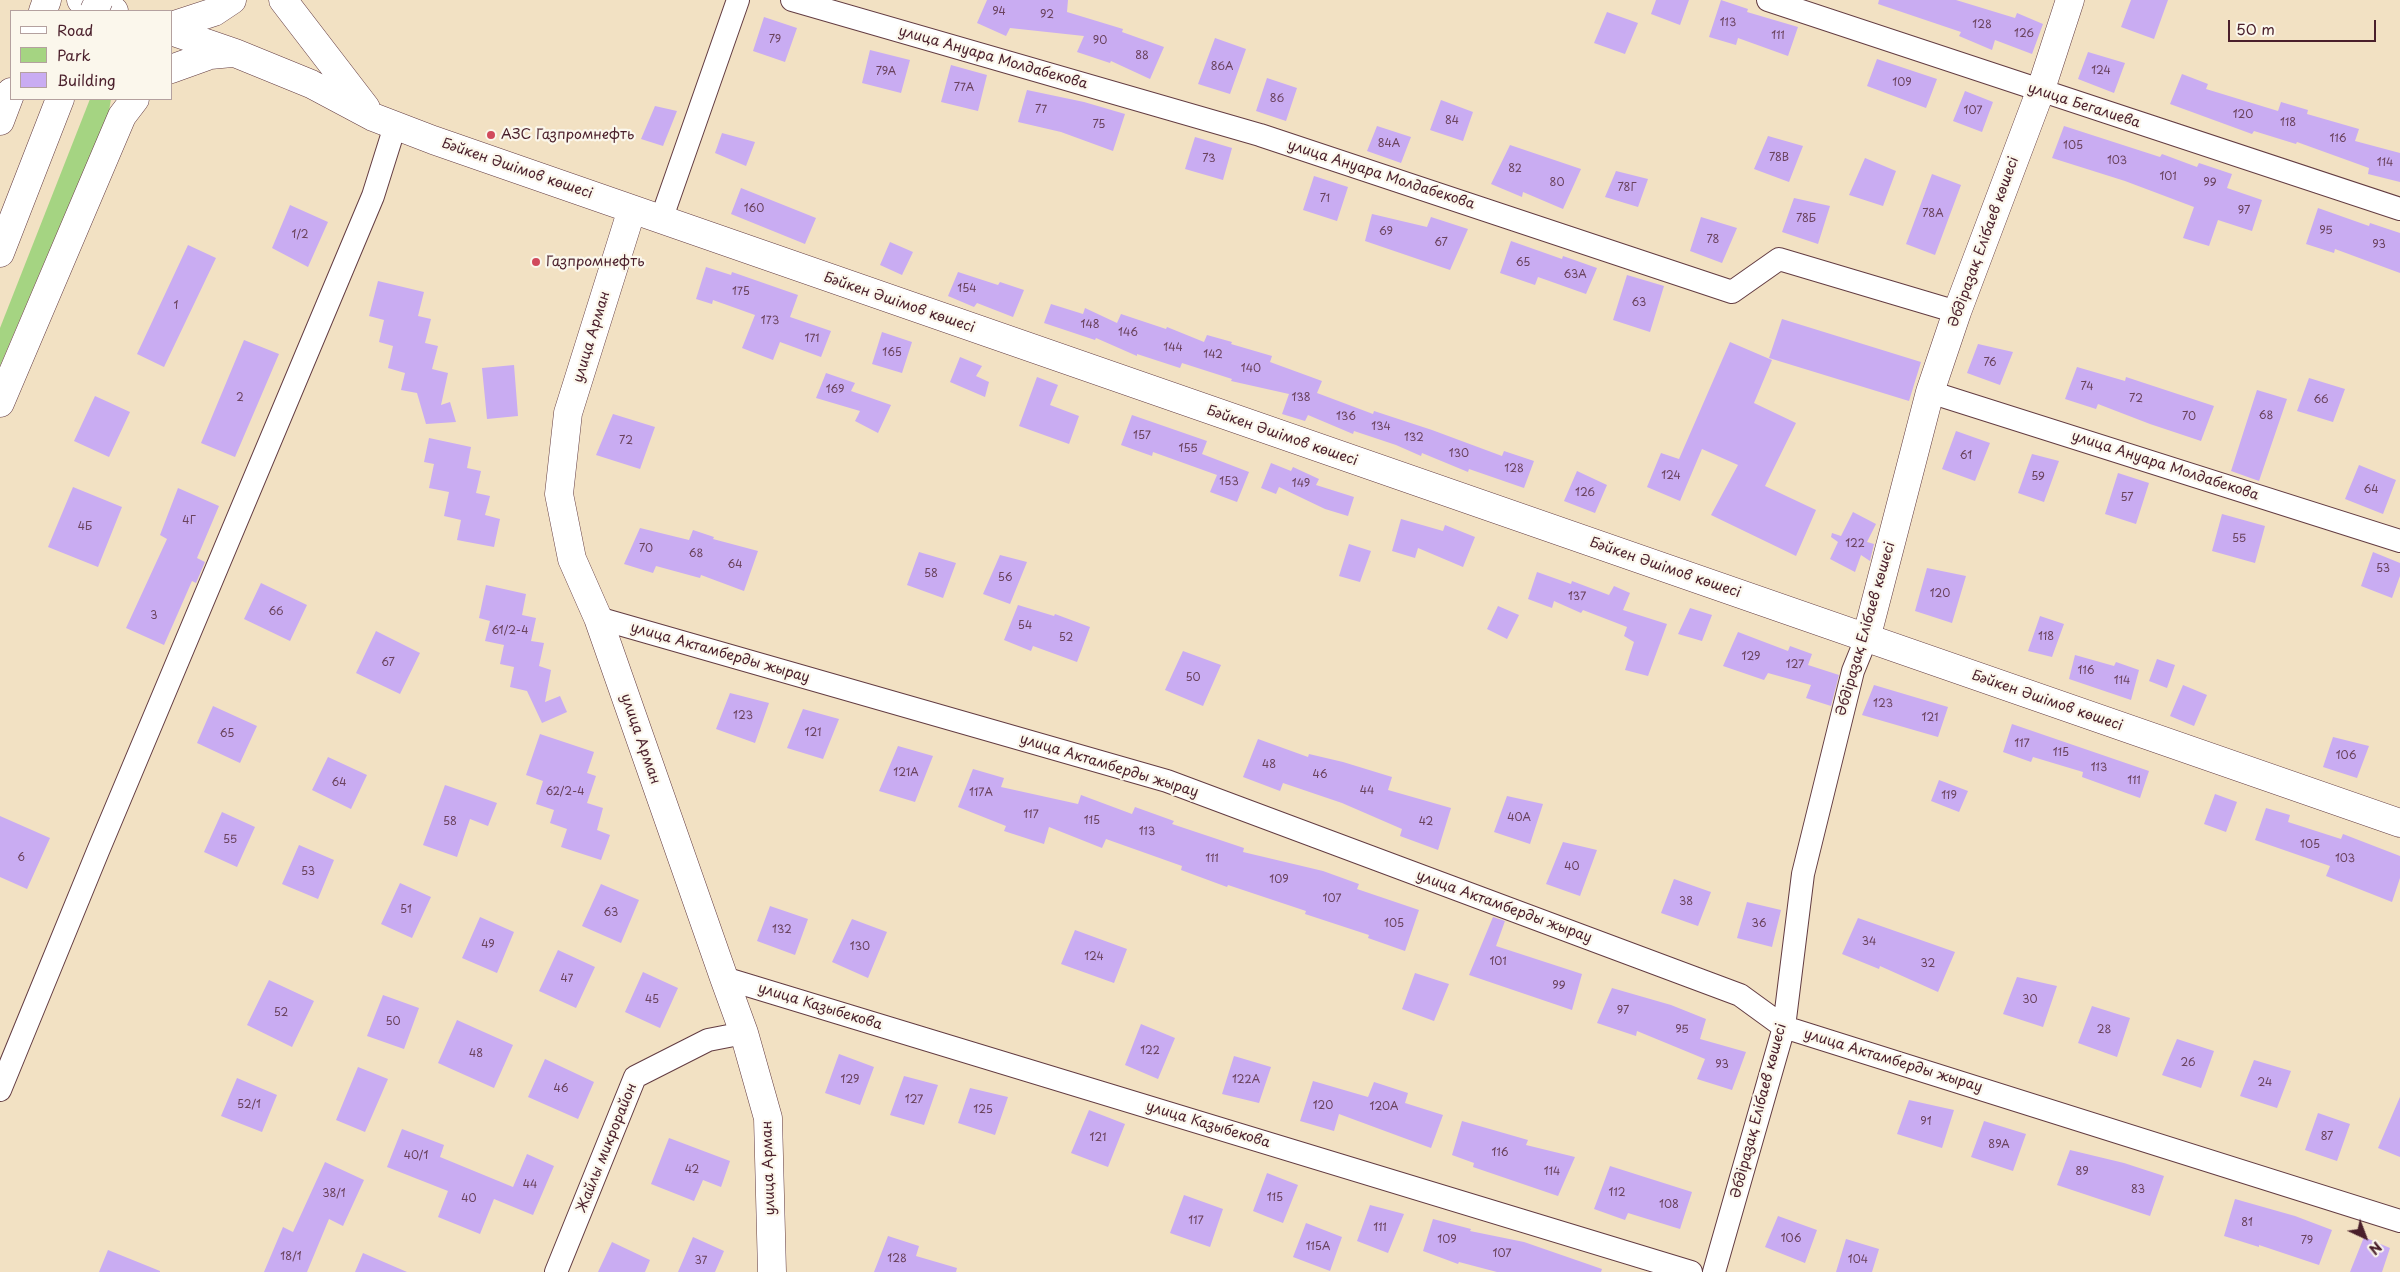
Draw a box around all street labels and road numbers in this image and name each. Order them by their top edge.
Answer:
street label: улица Ануара Молдабекова [897,23,1089,93]
street label: улица Бегалиева [2026,80,2142,132]
street label: Бәйкен Әшімов көшесі [439,135,595,203]
street label: улица Ануара Молдабекова [1285,137,1477,213]
street label: Әбдіразақ Елібаев көшесі [1945,154,2023,330]
street label: Бәйкен Әшімов көшесі [821,269,977,337]
street label: улица Арман [570,289,614,385]
street label: Бәйкен Әшімов көшесі [1204,402,1360,470]
street label: улица Ануара Молдабекова [2069,428,2261,504]
street label: Бәйкен Әшімов көшесі [1587,534,1743,602]
street label: Әбдіразақ Елібаев көшесі [1833,540,1899,718]
street label: улица Актамберды жырау [628,619,812,687]
street label: Бәйкен Әшімов көшесі [1969,667,2125,735]
street label: улица Арман [617,691,663,787]
street label: улица Актамберды жырау [1018,731,1200,801]
street label: улица Актамберды жырау [1414,867,1594,947]
street label: улица Казыбекова [756,980,884,1034]
street label: Әбдіразақ Елібаев көшесі [1728,1022,1790,1200]
street label: улица Актамберды жырау [1802,1026,1984,1096]
street label: Жайлы микрорайон [573,1081,641,1215]
street label: улица Казыбекова [1144,1098,1272,1152]
street label: улица Арман [759,1120,779,1216]

